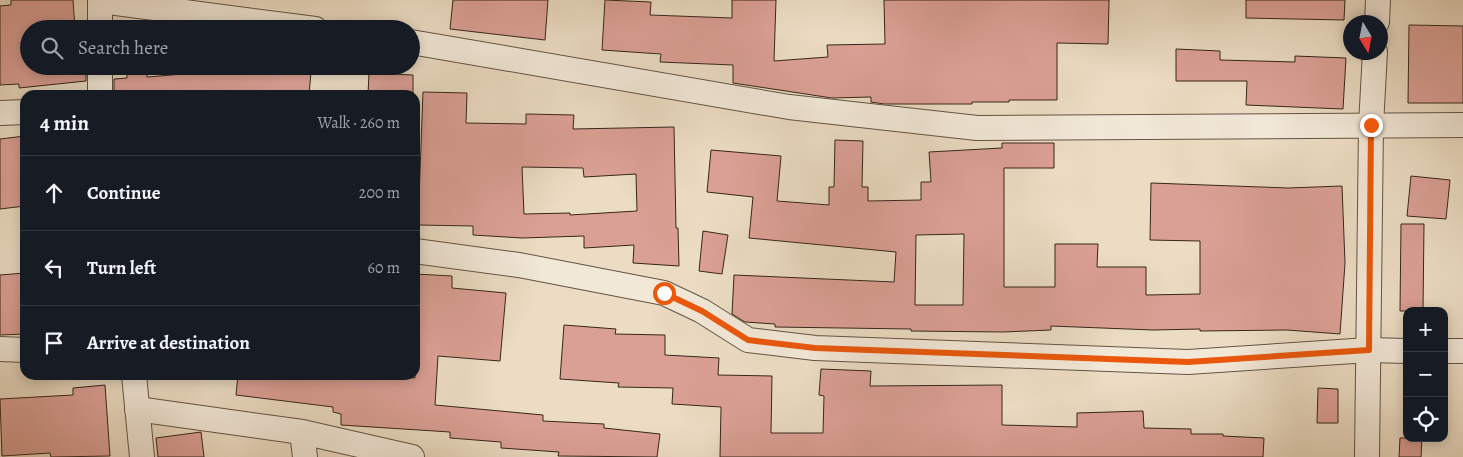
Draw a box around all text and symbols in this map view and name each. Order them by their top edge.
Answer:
north arrow [1343,15,1388,60]
search box [20,20,420,75]
icon: search [38,34,66,62]
text: Search here [78,35,168,61]
text: 4 min [40,109,89,137]
text: Walk · 260 m [318,112,400,134]
route end [1360,114,1383,137]
icon: ahead [40,179,68,207]
text: Continue [87,180,161,206]
text: 200 m [359,182,400,204]
icon: left [40,254,68,282]
text: Turn left [87,255,156,281]
text: 60 m [368,257,400,279]
route start [653,282,676,305]
map controls [1403,307,1448,442]
button: + [1403,307,1448,352]
icon: arrive [40,329,68,357]
text: Arrive at destination [87,330,250,356]
button: − [1403,352,1448,397]
button: locate [1403,397,1448,442]

